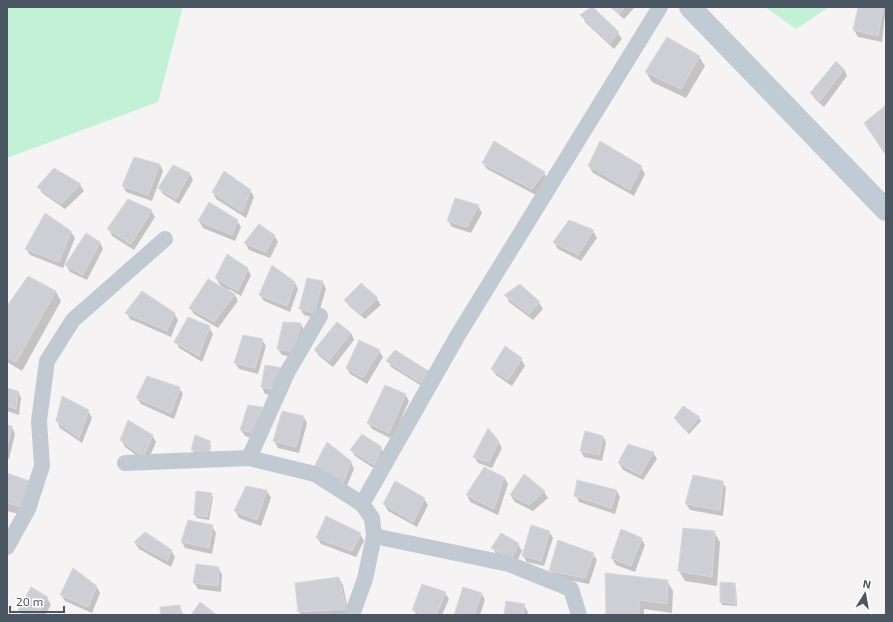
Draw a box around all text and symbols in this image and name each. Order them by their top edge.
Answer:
north arrow [845,574,885,614]
text: N [862,577,872,591]
scale bar [10,588,64,614]
text: 20 m [16,594,43,608]

